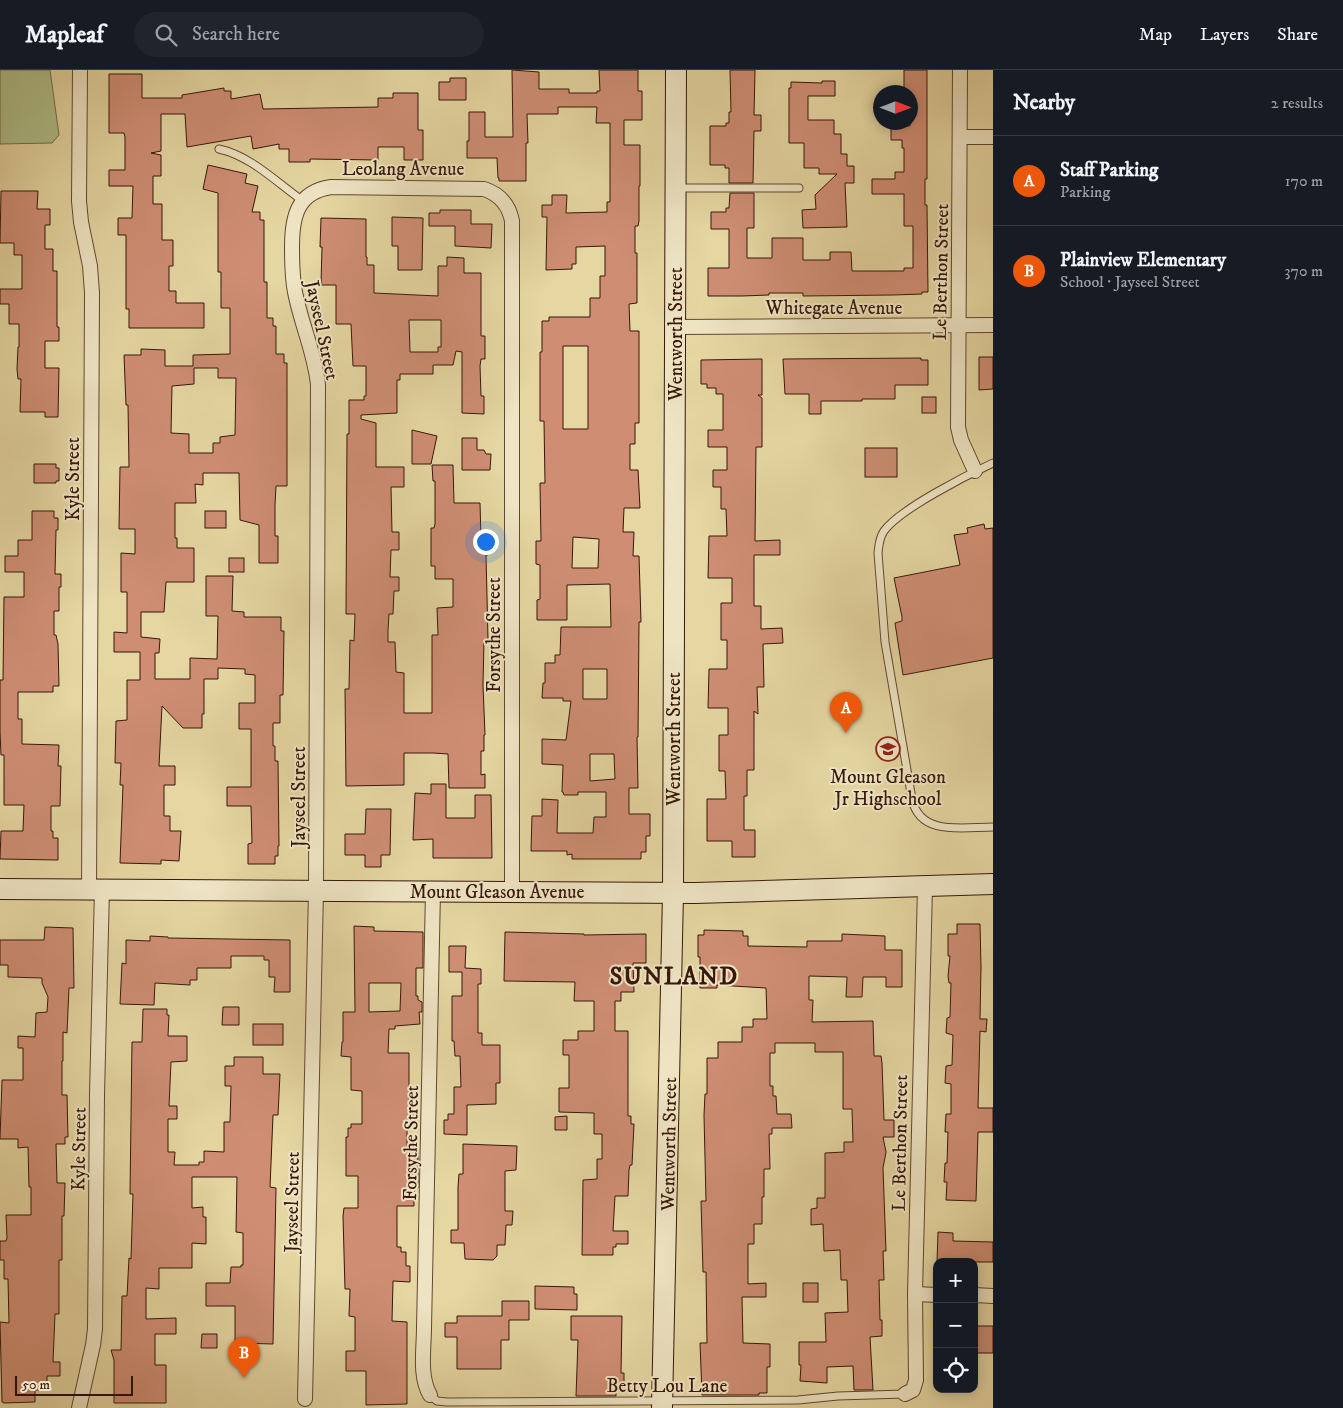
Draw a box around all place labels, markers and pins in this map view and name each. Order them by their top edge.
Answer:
pin: A [830,692,862,733]
school or university icon: Mount Gleason Jr Highschool [875,736,901,762]
place label: Mount Gleason Jr Highschool [830,766,946,811]
pin: B [228,1337,260,1378]

